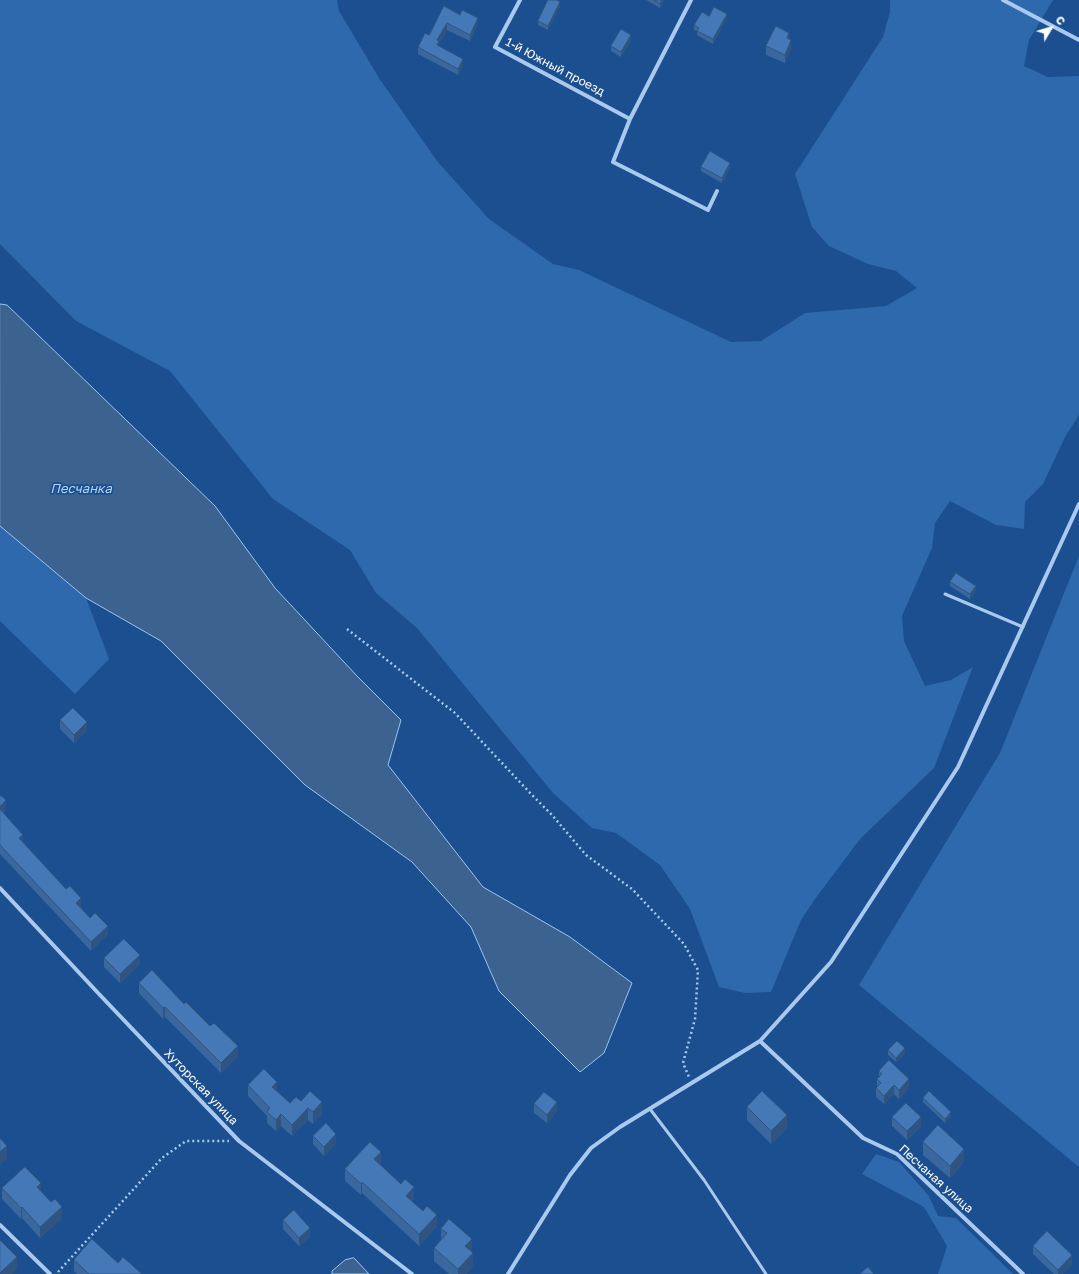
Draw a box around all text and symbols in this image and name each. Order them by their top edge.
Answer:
north arrow [1031,8,1071,48]
text: С [1053,13,1068,27]
street label: 1-й Южный проезд [503,35,607,99]
water label: Песчанка [50,481,112,497]
street label: Хуторская улица [161,1046,241,1128]
street label: Песчаная улица [896,1142,976,1216]

